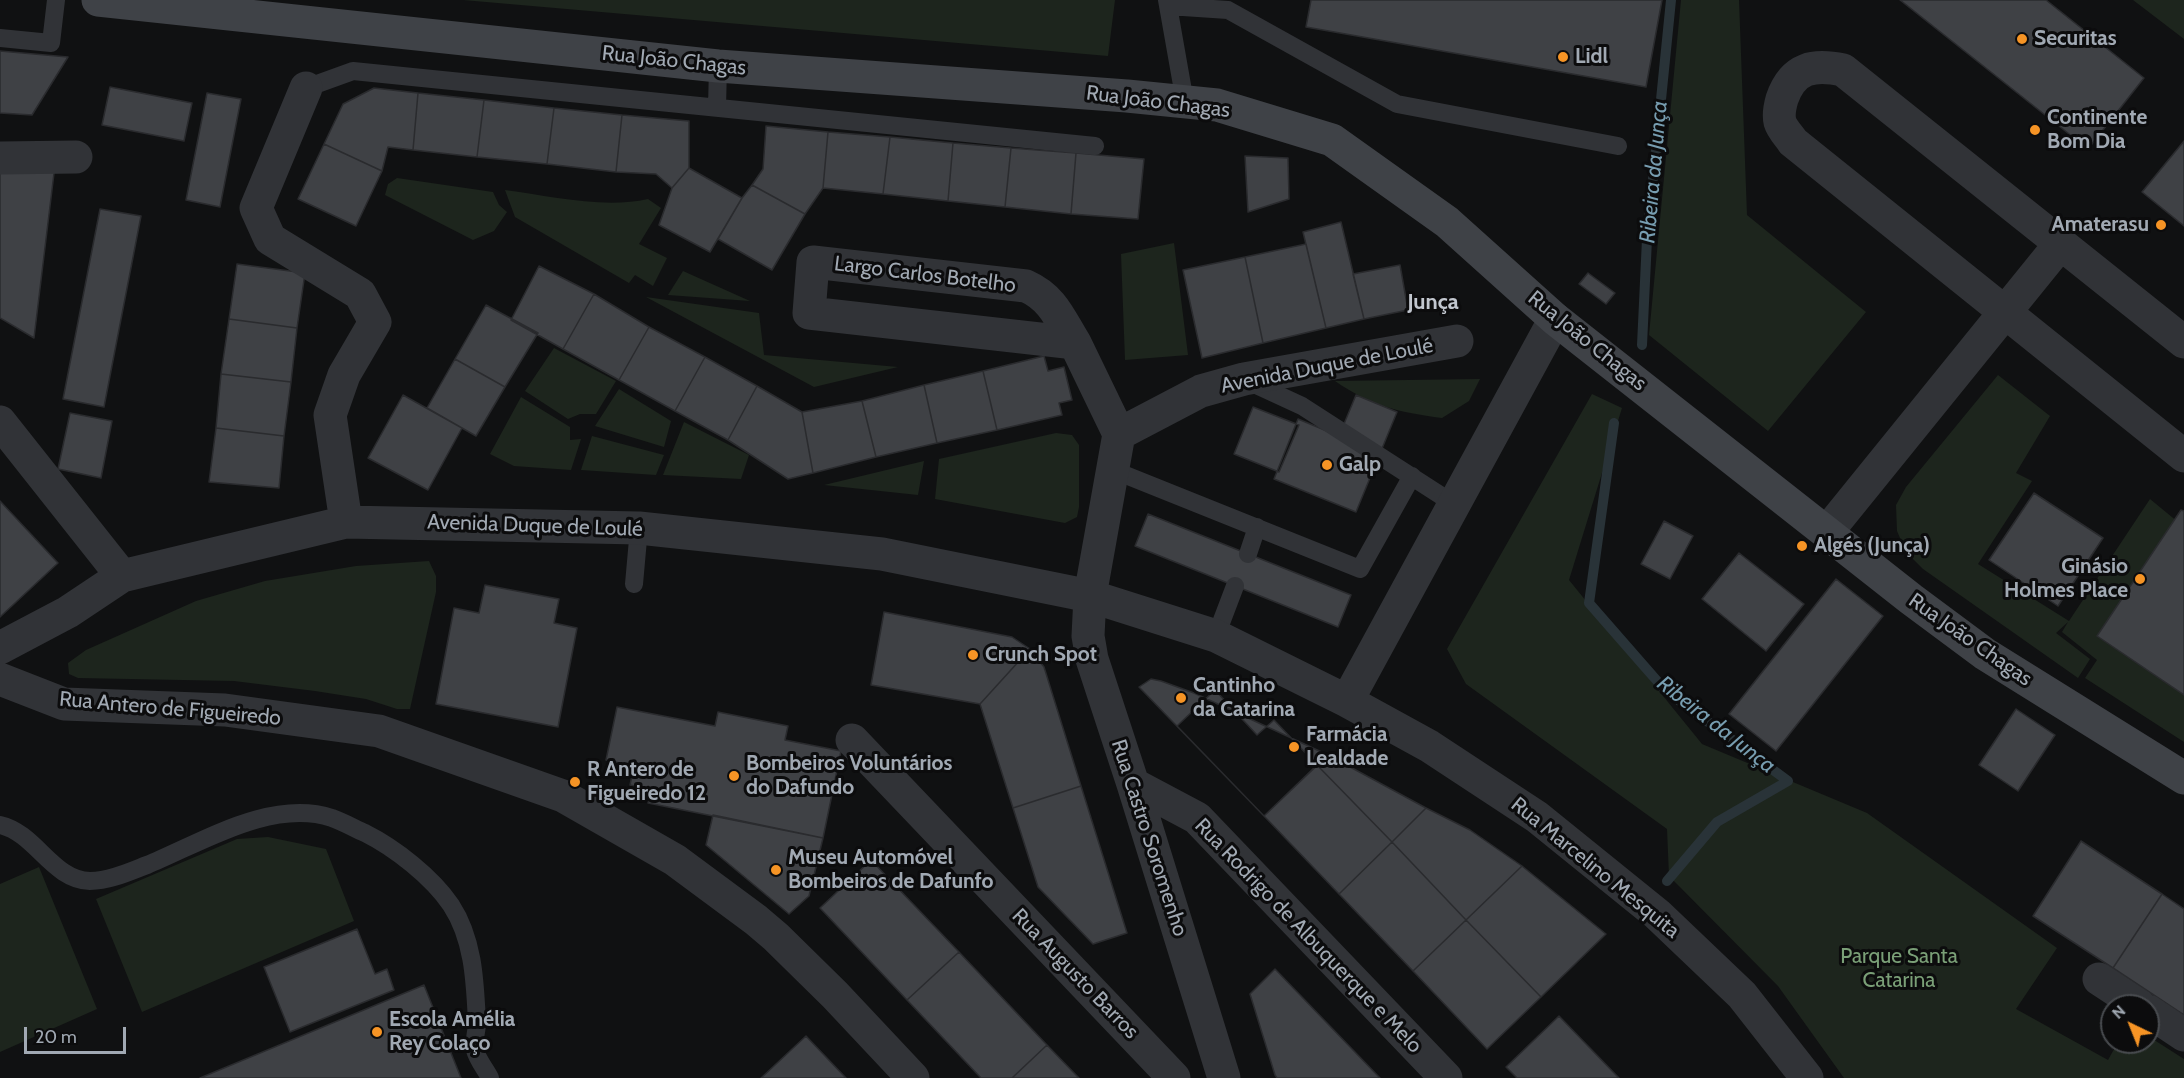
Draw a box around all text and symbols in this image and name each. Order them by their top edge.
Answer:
place label: Securitas [2034,26,2117,52]
marker: Securitas [2015,32,2029,46]
street label: Rua João Chagas [601,41,747,81]
place label: Lidl [1575,44,1608,70]
marker: Lidl [1556,50,1570,64]
street label: Rua João Chagas [1085,81,1231,123]
water label: Ribeira da Junça [1635,100,1673,244]
place label: Continente Bom Dia [2047,105,2147,155]
marker: Continente Bom Dia [2028,123,2042,137]
place label: Amaterasu [2052,212,2149,238]
marker: Amaterasu [2154,218,2168,232]
street label: Largo Carlos Botelho [833,251,1017,299]
street label: Rua João Chagas [1523,286,1651,396]
district label: Junça [1407,290,1459,316]
street label: Avenida Duque de Loulé [1219,333,1435,399]
place label: Galp [1339,452,1381,478]
marker: Galp [1320,458,1334,472]
street label: Avenida Duque de Loulé [427,510,643,542]
place label: Algés (Junça) [1814,533,1930,559]
marker: Algés (Junça) [1795,539,1809,553]
place label: Ginásio Holmes Place [2004,554,2128,604]
marker: Ginásio Holmes Place [2133,572,2147,586]
street label: Rua João Chagas [1903,588,2037,692]
place label: Crunch Spot [985,642,1097,668]
marker: Crunch Spot [966,648,980,662]
water label: Ribeira da Junça [1652,671,1780,779]
place label: Cantinho da Catarina [1193,673,1295,723]
street label: Rua Antero de Figueiredo [58,687,282,731]
marker: Cantinho da Catarina [1174,691,1188,705]
place label: Farmácia Lealdade [1306,722,1388,772]
street label: Rua Castro Soromenho [1105,737,1193,939]
marker: Farmácia Lealdade [1287,740,1301,754]
place label: Bombeiros Voluntários do Dafundo [746,751,952,801]
place label: R Antero de Figueiredo 12 [587,757,706,807]
marker: Bombeiros Voluntários do Dafundo [727,769,741,783]
marker: R Antero de Figueiredo 12 [568,775,582,789]
street label: Rua Marcelino Mesquita [1506,792,1684,944]
street label: Rua Rodrigo de Albuquerque e Melo [1189,813,1427,1059]
place label: Museu Automóvel Bombeiros de Dafunfo [788,845,994,895]
marker: Museu Automóvel Bombeiros de Dafunfo [769,863,783,877]
street label: Rua Augusto Barros [1006,904,1144,1044]
park label: Parque Santa Catarina [1840,944,1958,994]
north arrow [2100,994,2160,1054]
text: N [2108,1001,2129,1023]
place label: Escola Amélia Rey Colaço [389,1007,515,1057]
scale bar [27,1015,129,1053]
marker: Escola Amélia Rey Colaço [370,1025,384,1039]
text: 20 m [35,1026,77,1048]

